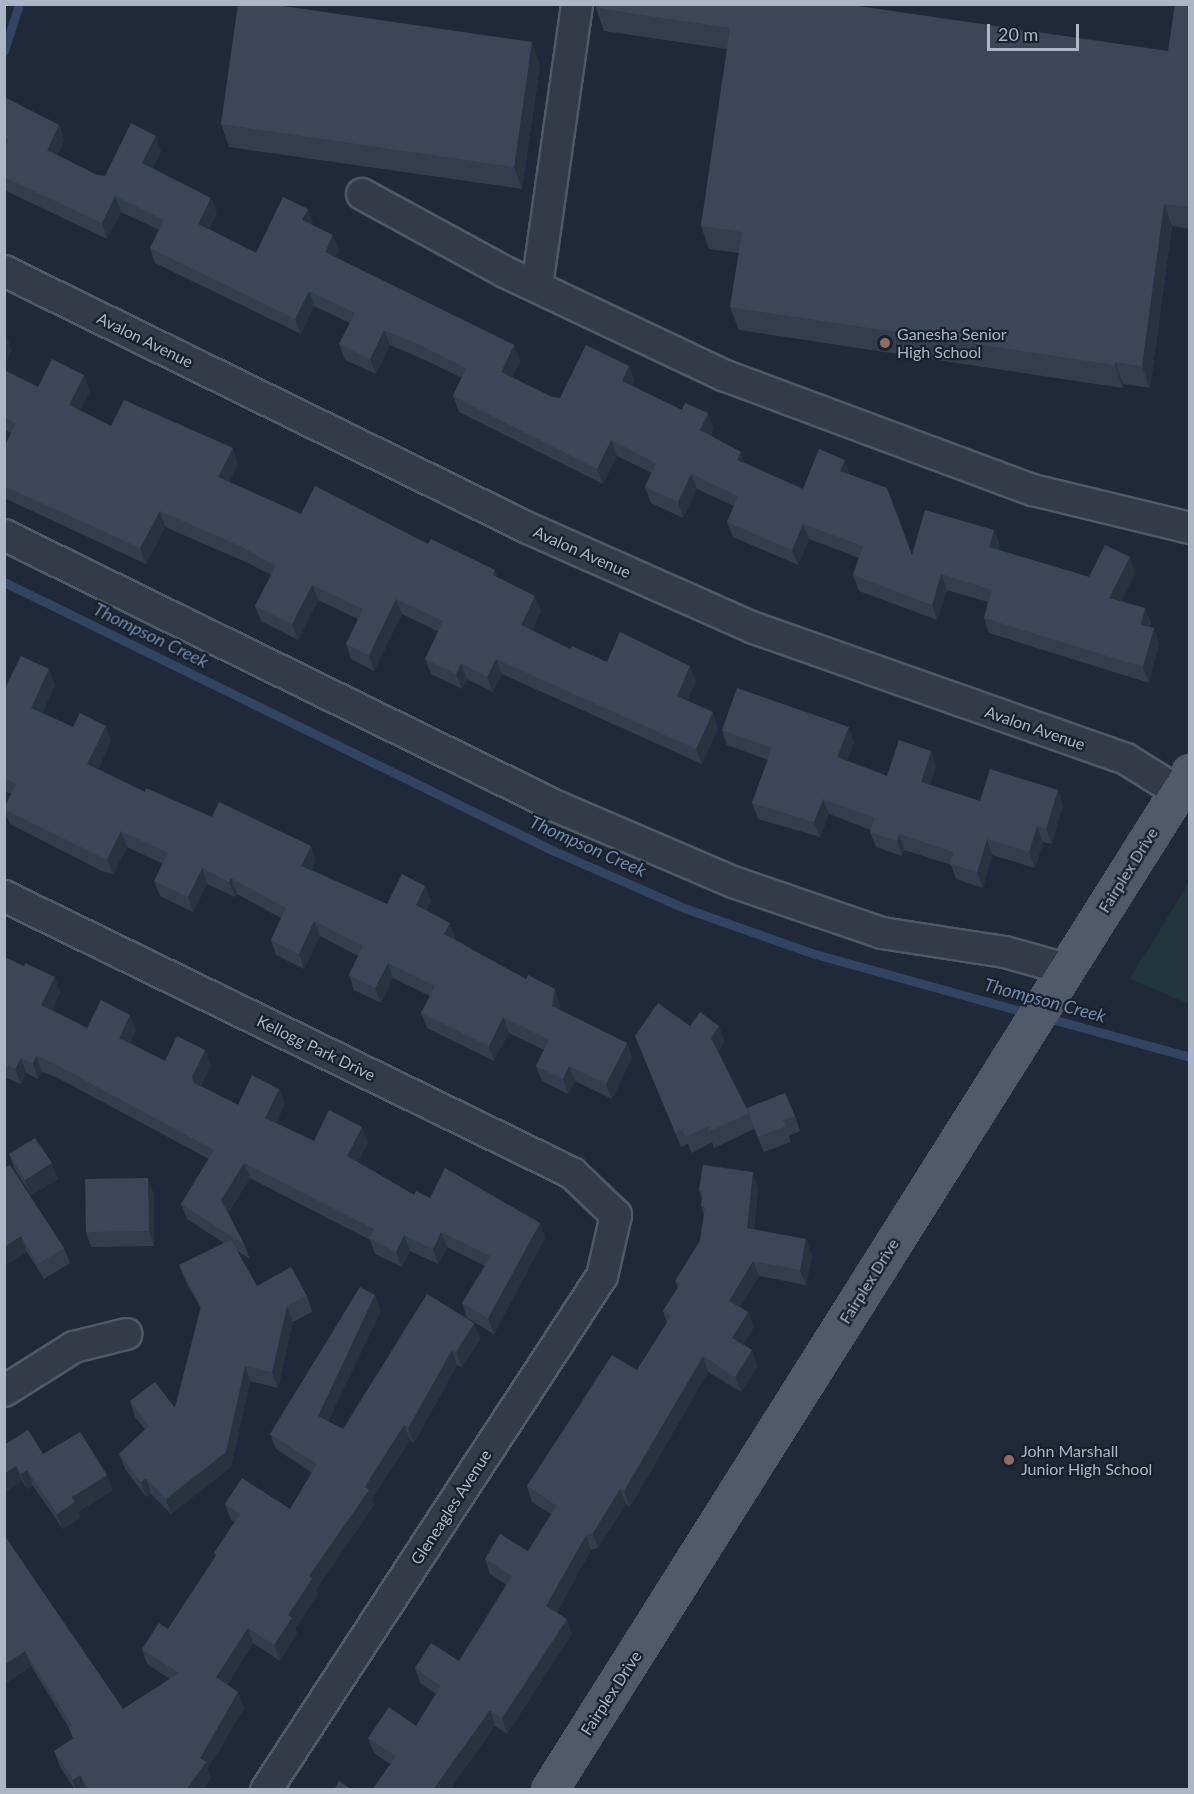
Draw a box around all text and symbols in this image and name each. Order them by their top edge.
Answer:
scale bar [990,12,1082,50]
text: 20 m [998,23,1038,45]
street label: Avalon Avenue [94,308,196,372]
place label: Ganesha Senior High School [897,324,1007,362]
marker: Ganesha Senior High School [878,336,892,350]
street label: Avalon Avenue [530,522,634,582]
water label: Thompson Creek [90,598,212,672]
street label: Avalon Avenue [982,702,1088,754]
water label: Thompson Creek [526,811,650,881]
street label: Fairplex Drive [1094,824,1162,916]
water label: Thompson Creek [982,973,1108,1027]
street label: Kellogg Park Drive [254,1011,378,1085]
street label: Fairplex Drive [835,1235,903,1327]
place label: John Marshall Junior High School [1021,1441,1153,1479]
street label: Gleneagles Avenue [407,1446,495,1568]
marker: John Marshall Junior High School [1002,1453,1016,1467]
street label: Fairplex Drive [577,1647,645,1739]

